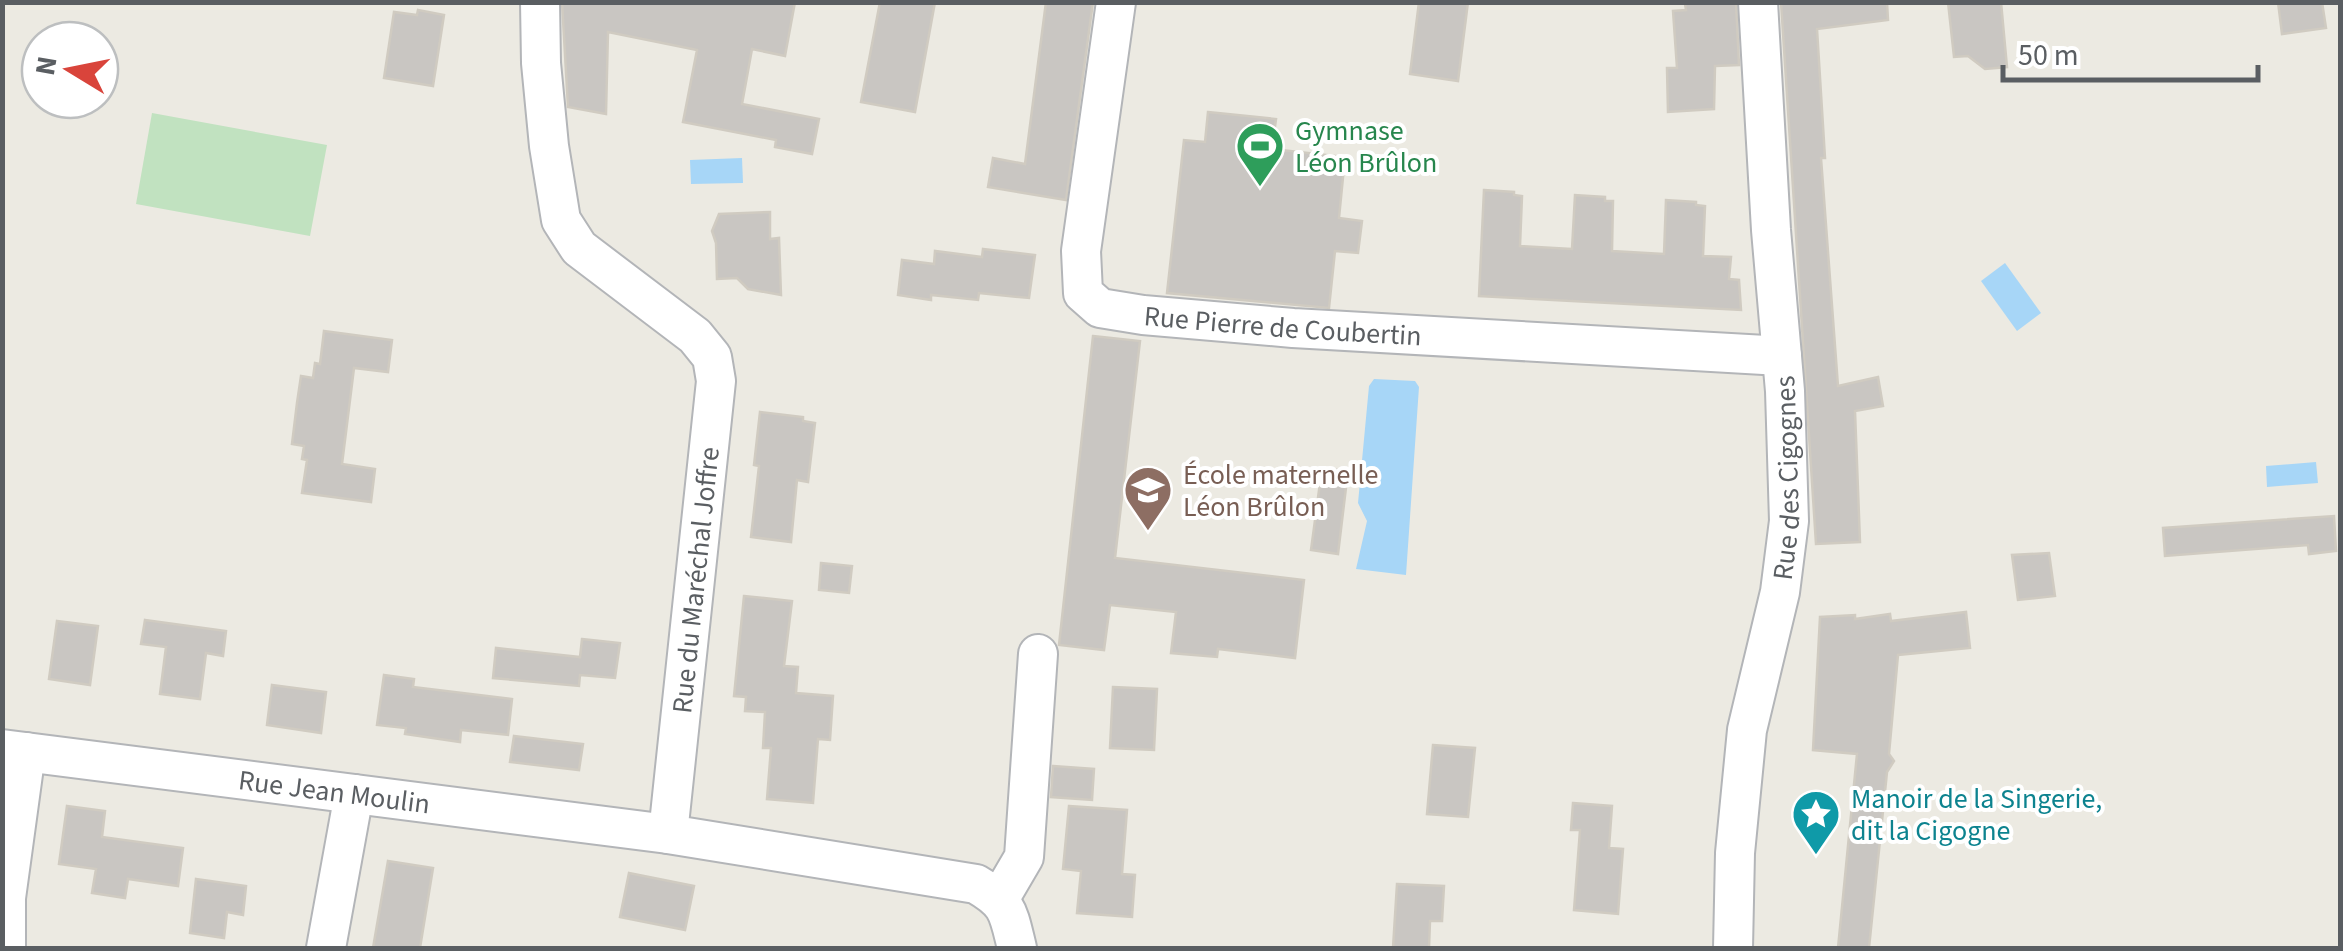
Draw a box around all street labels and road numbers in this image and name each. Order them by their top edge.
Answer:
street label: Rue Pierre de Coubertin [1142,296,1423,356]
street label: Rue des Cigognes [1763,374,1811,582]
street label: Rue du Maréchal Joffre [662,445,730,715]
street label: Rue Jean Moulin [236,760,432,824]

